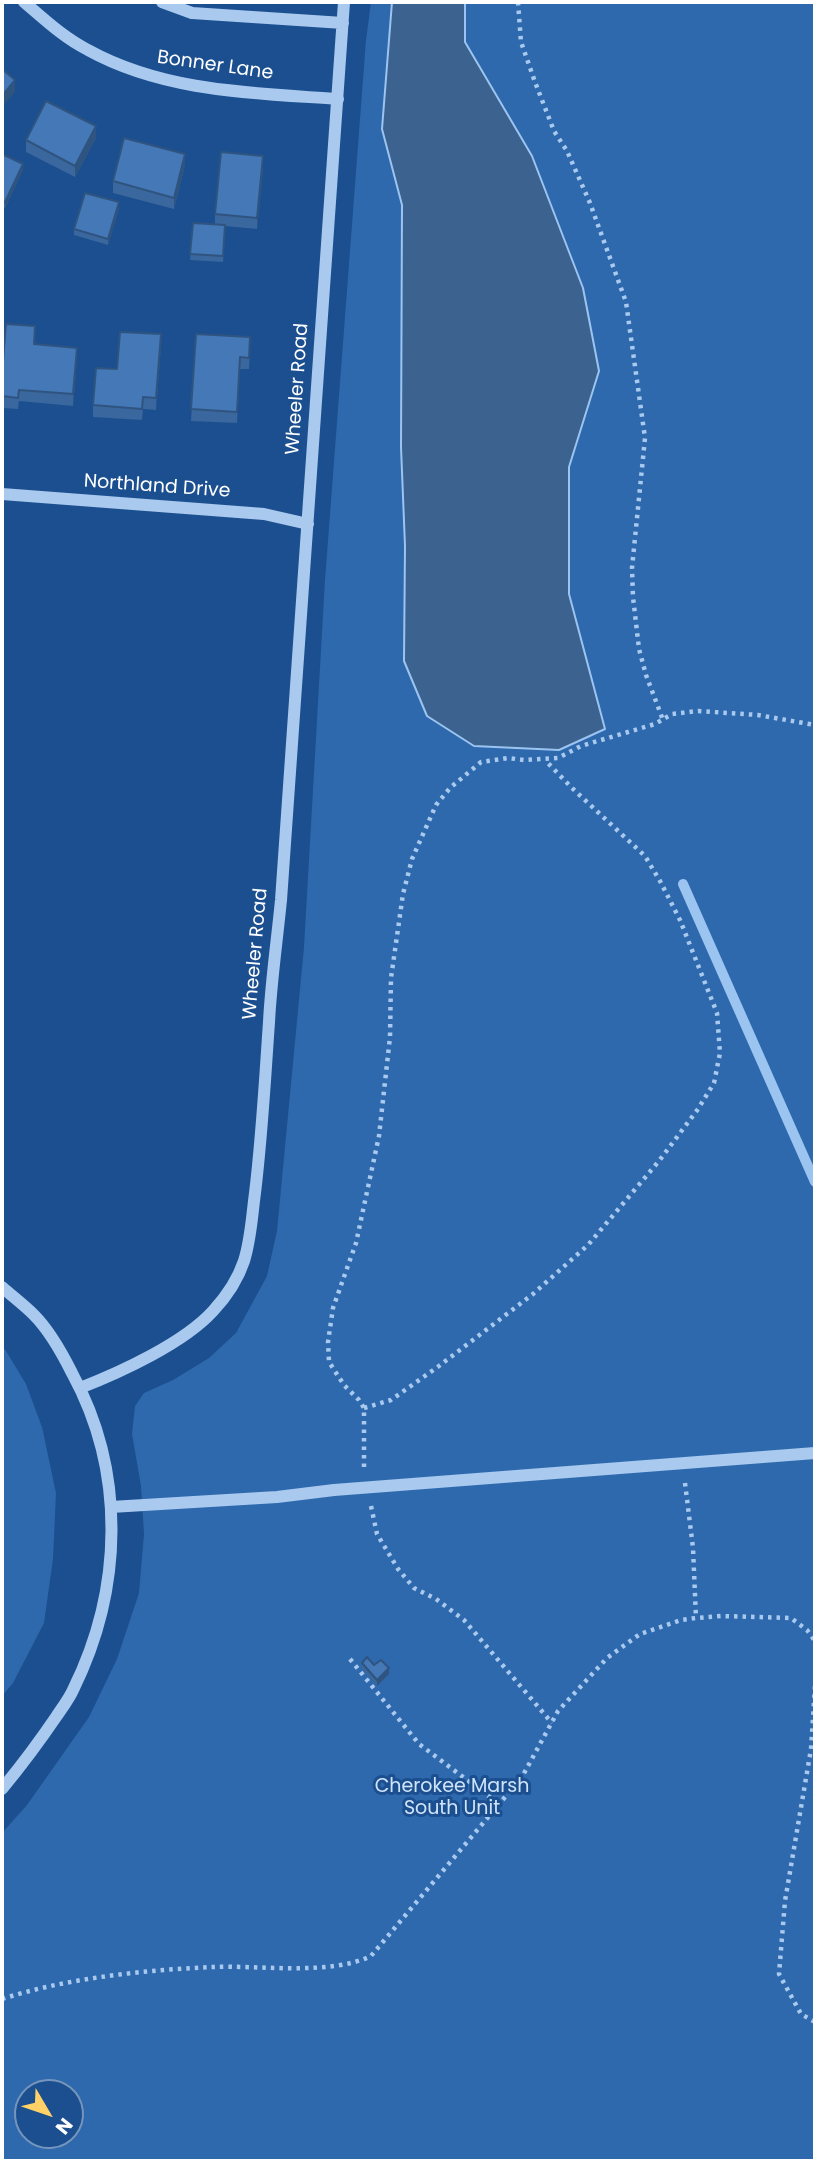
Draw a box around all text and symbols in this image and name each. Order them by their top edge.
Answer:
street label: Bonner Lane [155,47,275,85]
street label: Wheeler Road [282,322,314,456]
street label: Northland Drive [83,471,231,503]
street label: Wheeler Road [239,887,273,1021]
park label: Cherokee Marsh South Unit [375,1776,529,1820]
north arrow [14,2079,84,2149]
text: N [49,2112,79,2140]

